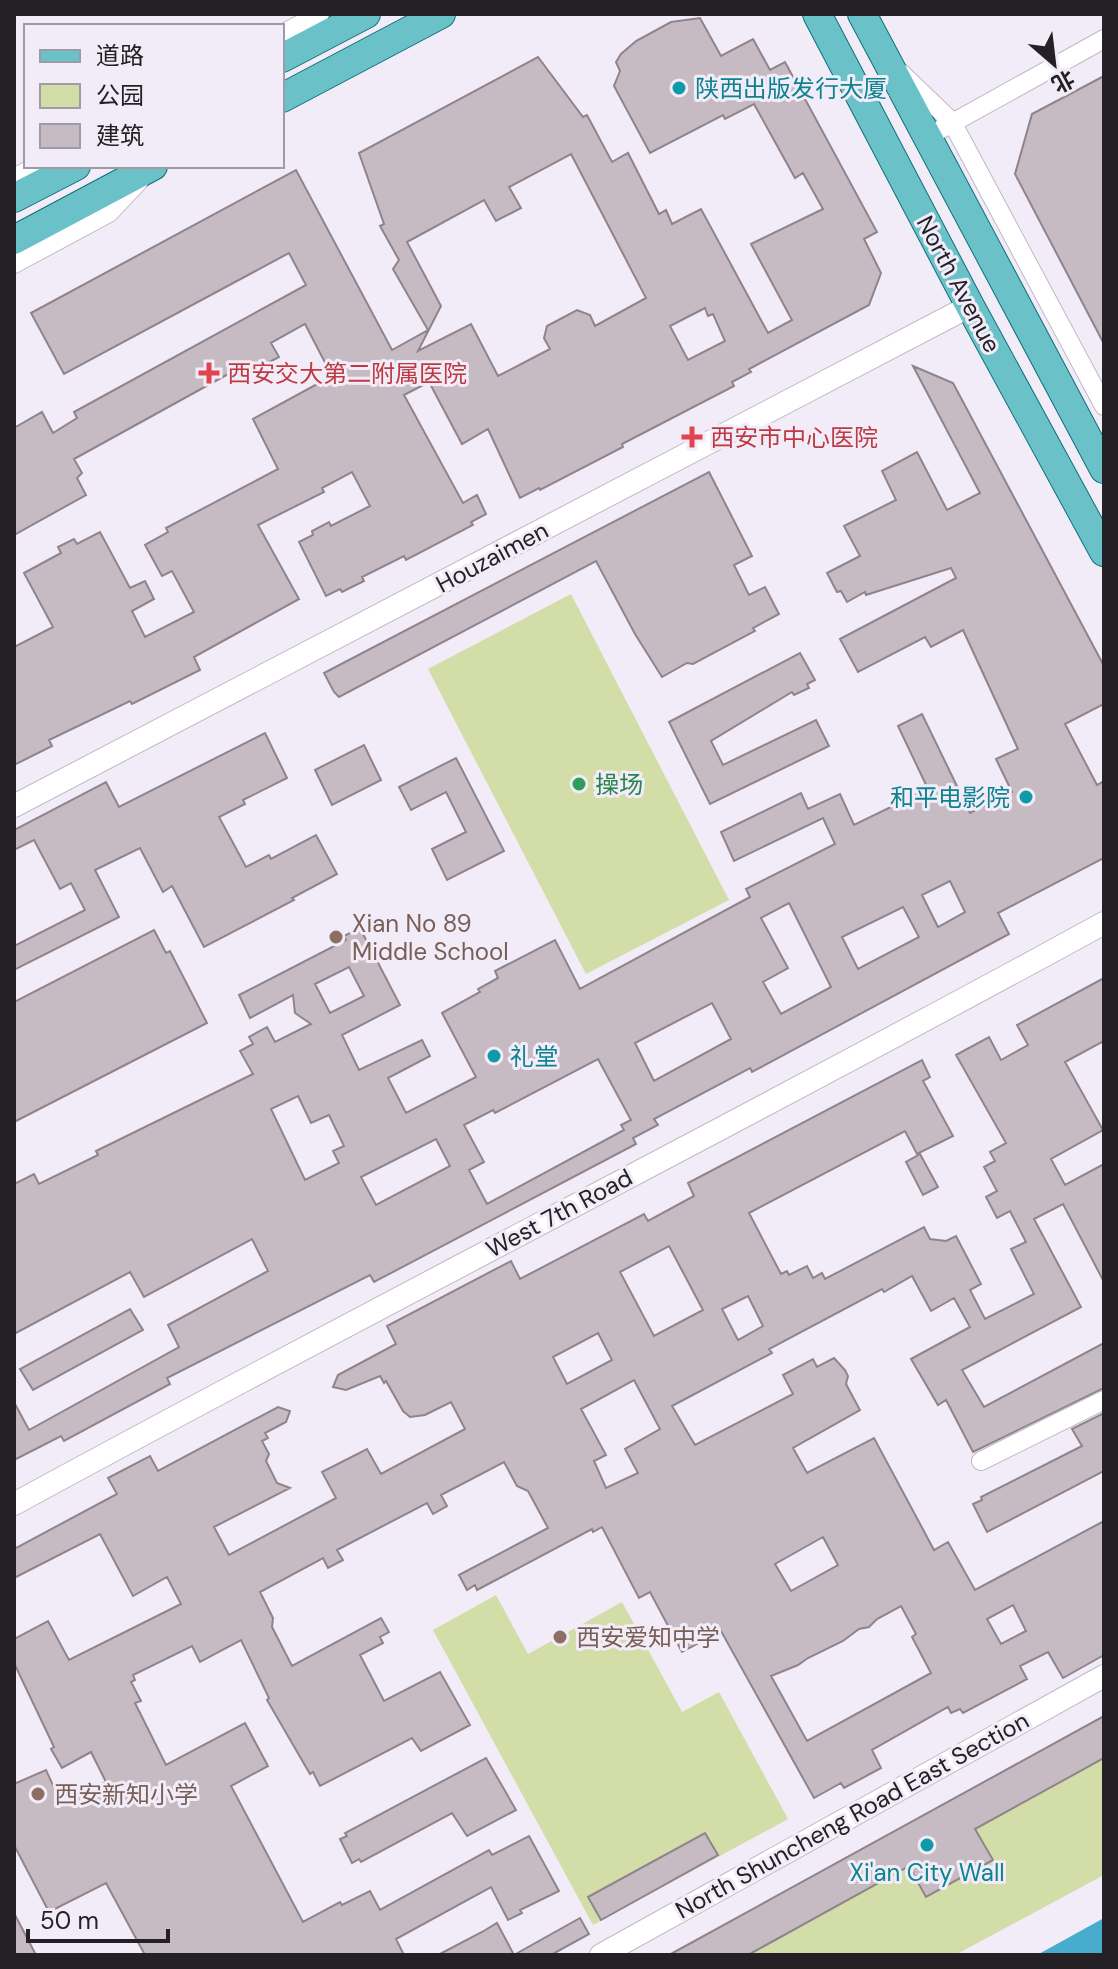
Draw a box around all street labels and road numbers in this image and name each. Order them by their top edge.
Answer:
street label: North Avenue [910,210,1008,358]
street label: Houzaimen [430,514,554,600]
street label: West 7th Road [481,1161,637,1265]
street label: North Shuncheng Road East Section [670,1705,1034,1925]

